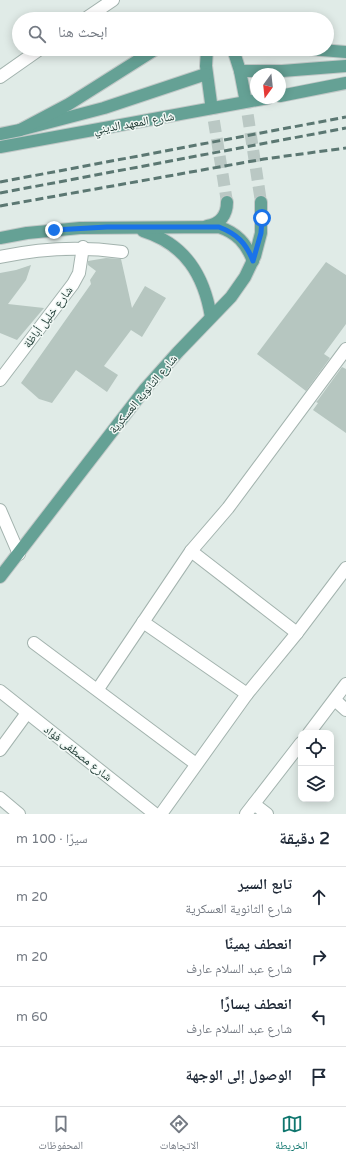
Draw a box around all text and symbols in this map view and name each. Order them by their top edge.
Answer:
search box [12,12,334,56]
icon: search [26,23,48,45]
text: ابحث هنا [58,23,108,41]
north arrow [250,68,286,104]
street label: شارع المعهد الديني [93,109,176,140]
route start [253,209,271,227]
route end [45,221,63,239]
street label: شارع خليل أباظة [20,283,77,351]
street label: شارع الثانوية العسكرية [106,352,181,437]
street label: شارع مصطفى فؤاد [40,722,115,785]
map controls [298,730,334,802]
button: locate [298,730,334,766]
button: layers [298,766,334,802]
text: 2 دقيقة [279,828,330,849]
text: سيرًا · 100 m [16,831,88,847]
text: تابع السير [238,875,292,893]
icon: ahead [308,886,330,908]
text: 20 m [16,889,48,905]
text: شارع الثانوية العسكرية [185,901,292,917]
text: انعطف يمينًا [224,935,292,953]
icon: right [308,946,330,968]
text: 20 m [16,949,48,965]
text: شارع عبد السلام عارف [186,961,292,977]
text: انعطف يسارًا [220,995,292,1013]
icon: left [308,1006,330,1028]
text: 60 m [16,1009,48,1025]
text: شارع عبد السلام عارف [186,1021,292,1037]
text: الوصول إلى الوجهة [186,1066,292,1084]
icon: arrive [308,1066,330,1088]
tab: المحفوظات [38,1113,83,1156]
tab: الاتجاهات [160,1113,199,1156]
tab: الخريطة [275,1113,308,1156]

